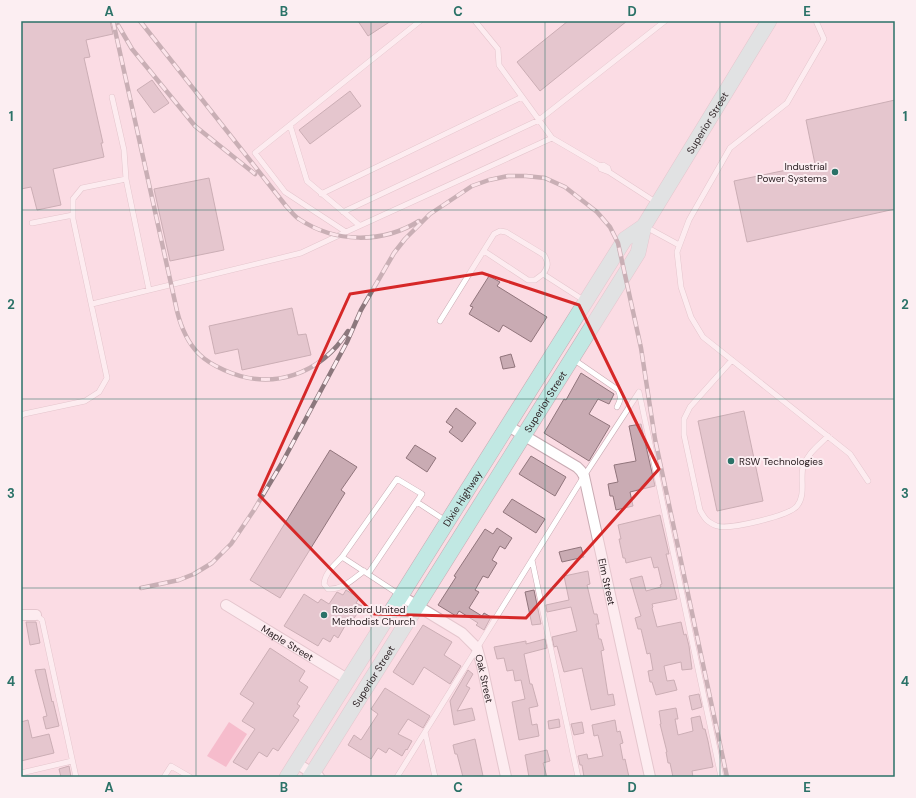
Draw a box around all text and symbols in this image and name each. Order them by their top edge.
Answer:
text: A [104,3,114,20]
text: B [280,3,288,20]
text: C [453,3,463,20]
text: D [627,3,637,20]
text: E [803,3,811,20]
street label: Superior Street [683,89,731,156]
text: 1 [9,108,13,125]
text: 1 [903,108,907,125]
place label: Industrial Power Systems [757,160,827,185]
marker: Industrial Power Systems [830,167,840,177]
text: 2 [7,296,15,313]
text: 2 [901,296,909,313]
street label: Superior Street [521,368,569,435]
place label: RSW Technologies [739,455,823,468]
marker: RSW Technologies [726,456,736,466]
street label: Dixie Highway [440,468,485,529]
text: 3 [7,485,15,502]
text: 3 [901,485,909,502]
street label: Elm Street [596,557,619,607]
place label: Rossford United Methodist Church [332,603,415,628]
marker: Rossford United Methodist Church [319,610,329,620]
street label: Maple Street [259,622,316,663]
street label: Superior Street [349,643,397,709]
street label: Oak Street [473,653,496,704]
text: 4 [7,673,15,690]
text: 4 [901,673,909,690]
text: A [104,779,114,796]
text: B [280,779,288,796]
text: C [453,779,463,796]
text: D [627,779,637,796]
text: E [803,779,811,796]

